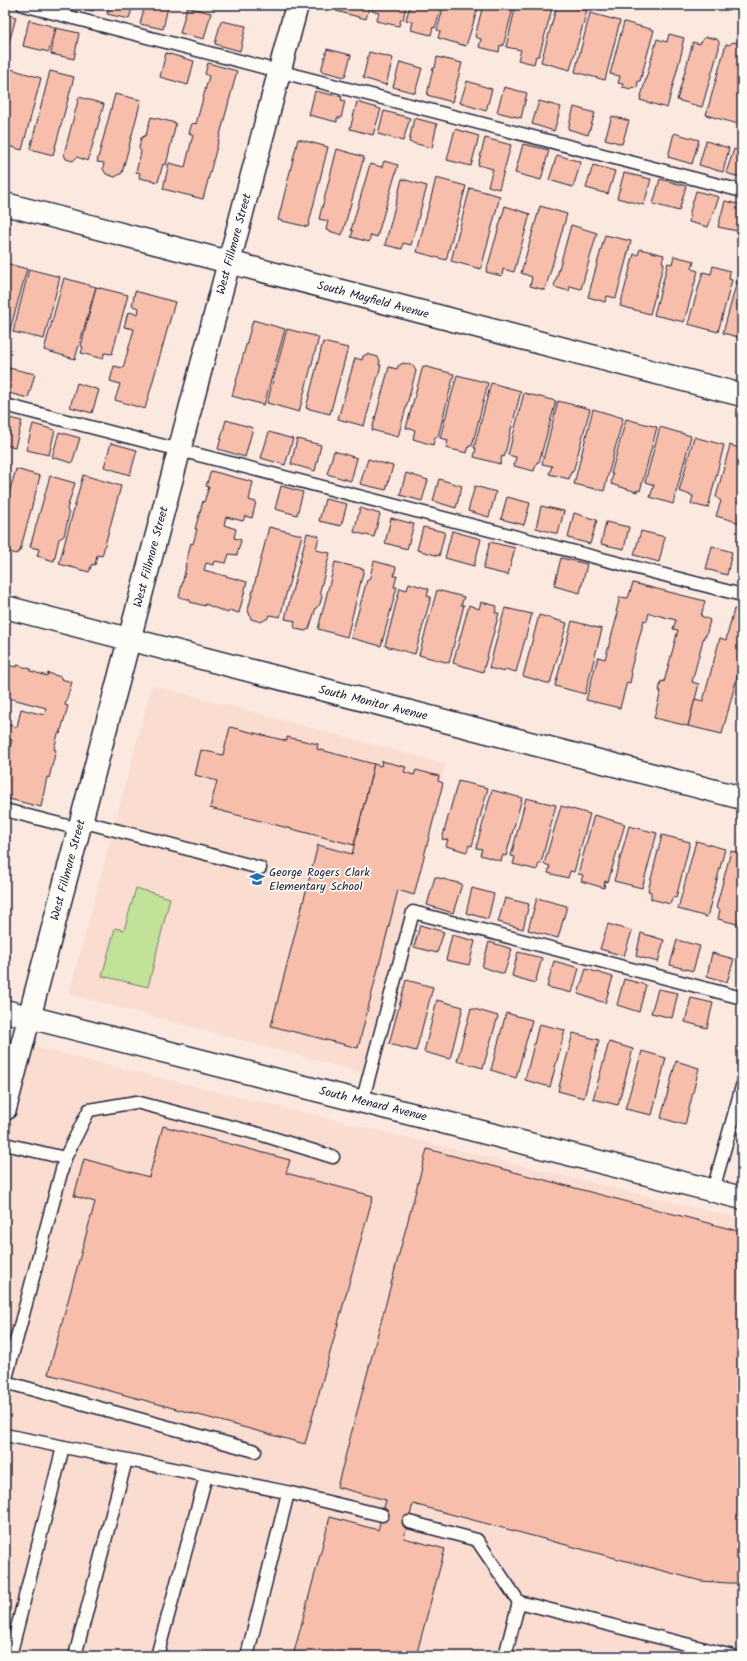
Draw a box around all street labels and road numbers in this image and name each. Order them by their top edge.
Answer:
street label: West Fillmore Street [211,191,257,297]
street label: South Mayfield Avenue [315,276,432,324]
street label: West Fillmore Street [128,504,174,610]
street label: South Monitor Avenue [316,680,430,726]
street label: West Fillmore Street [45,817,91,923]
street label: South Menard Avenue [317,1081,429,1127]

